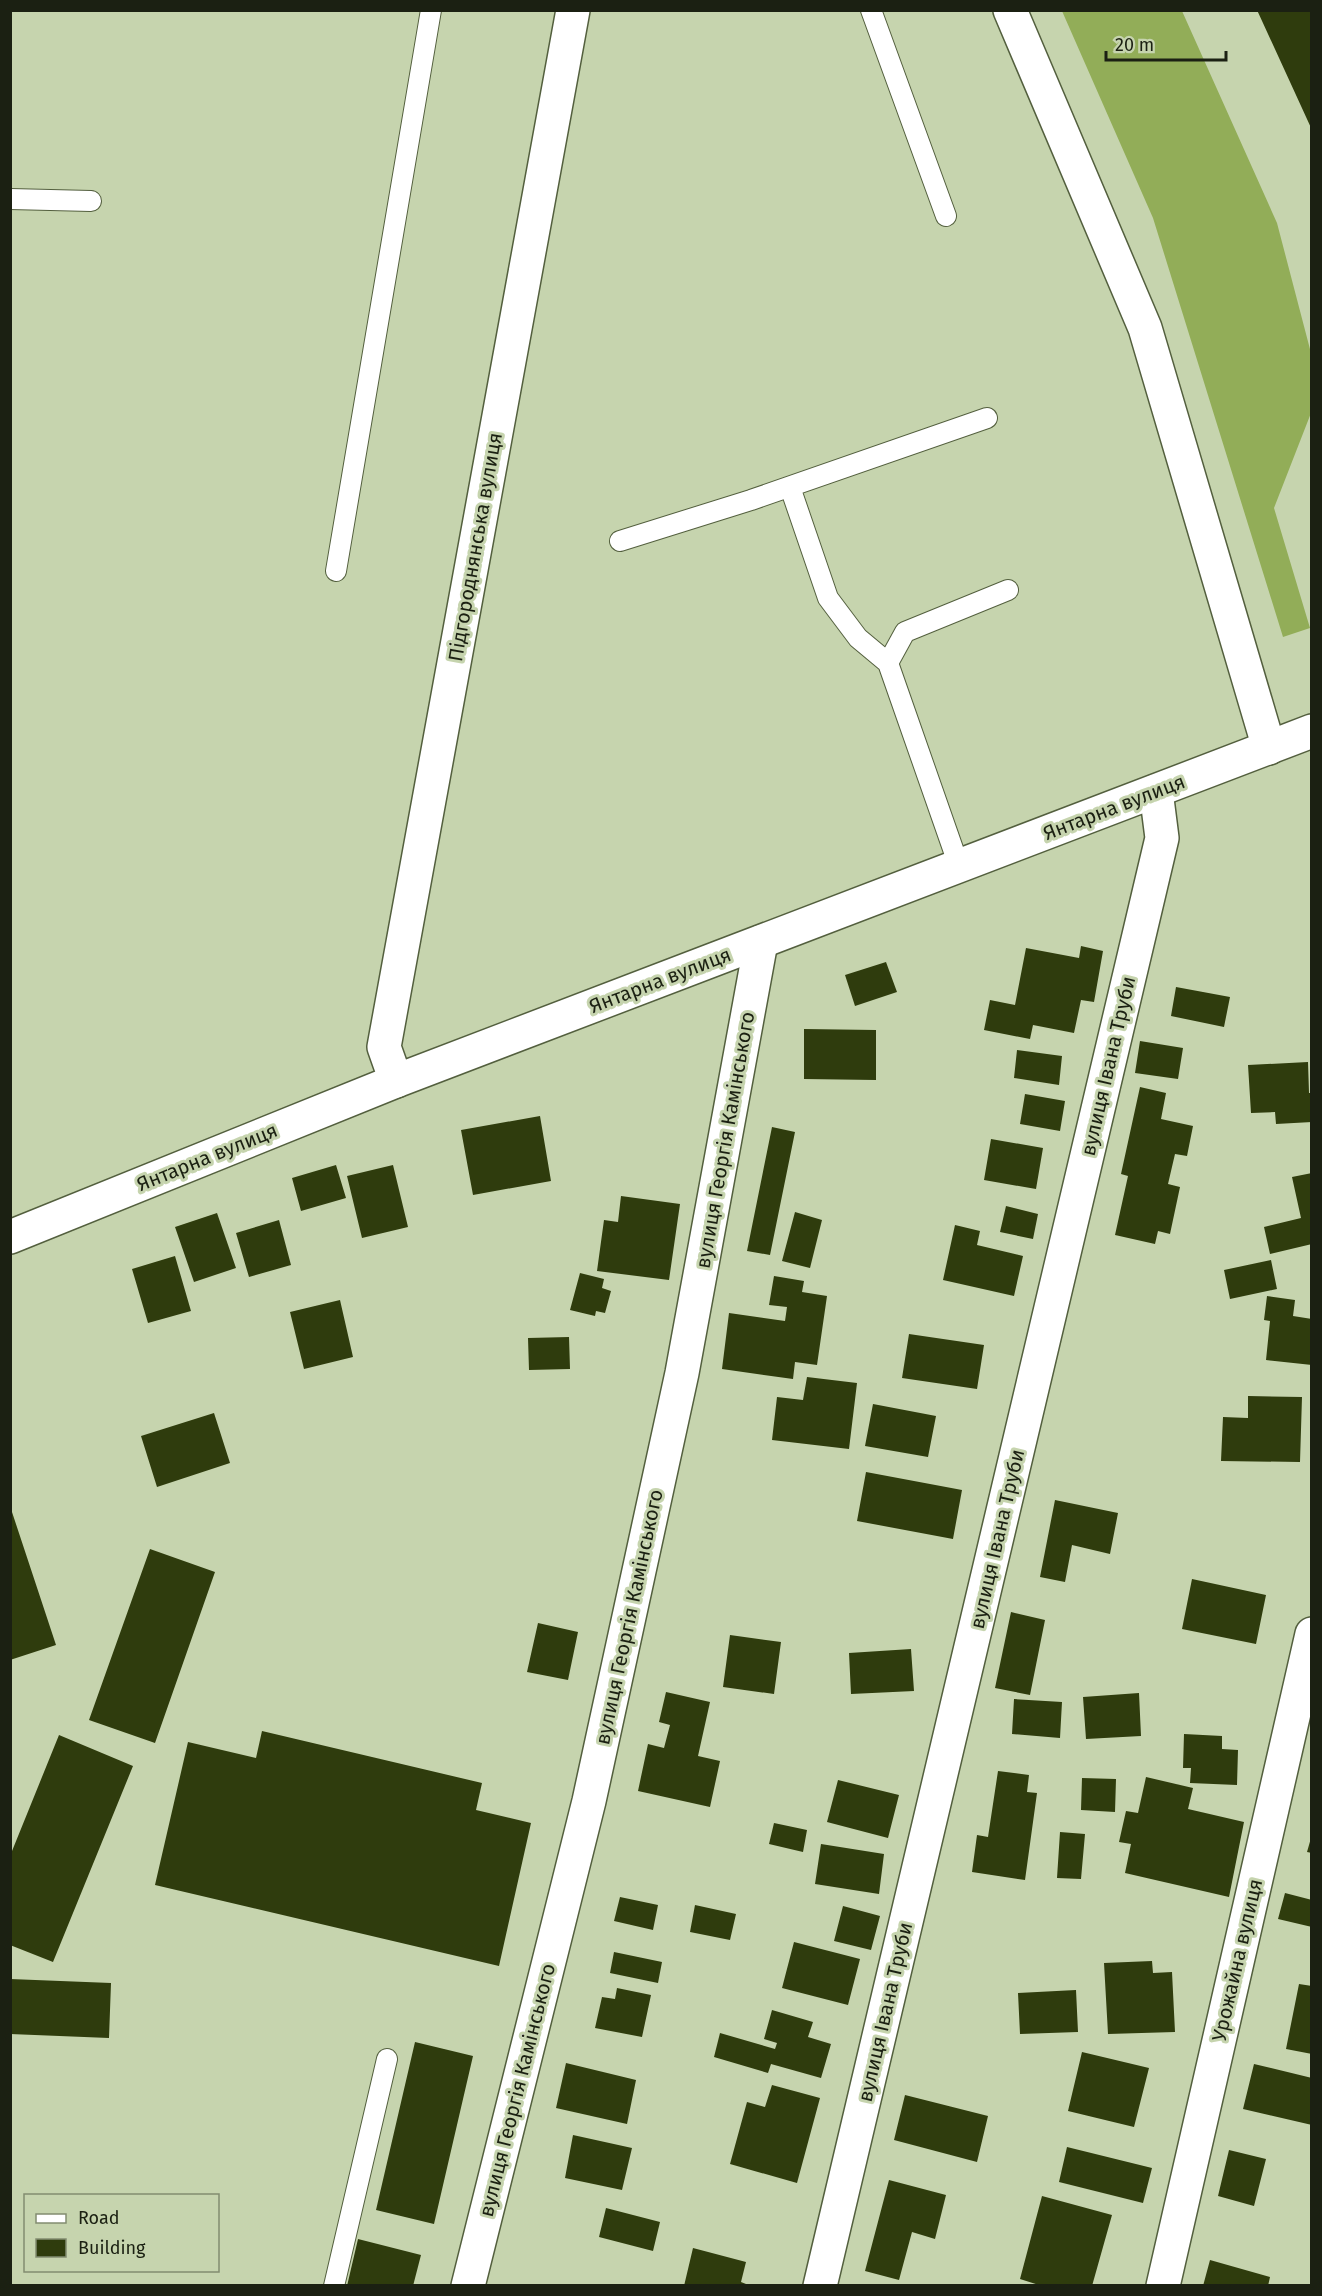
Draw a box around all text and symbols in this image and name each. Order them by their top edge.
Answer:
scale bar [1106,24,1226,62]
text: 20 m [1115,34,1154,56]
street label: Підгороднянська вулиця [443,431,507,663]
street label: Янтарна вулиця [1040,769,1188,845]
street label: Янтарна вулиця [586,942,734,1018]
street label: вулиця Івана Труби [1076,974,1140,1158]
street label: вулиця Георгія Камінського [691,1010,759,1270]
street label: Янтарна вулиця [133,1118,281,1196]
street label: вулиця Івана Труби [965,1447,1029,1631]
street label: вулиця Георгія Камінського [590,1487,668,1747]
street label: Урожайна вулиця [1207,1876,1267,2044]
street label: вулиця Івана Труби [853,1920,917,2104]
street label: вулиця Георгія Камінського [474,1961,560,2219]
legend [24,2194,219,2272]
text: Road [78,2207,120,2229]
text: Building [78,2237,146,2259]

